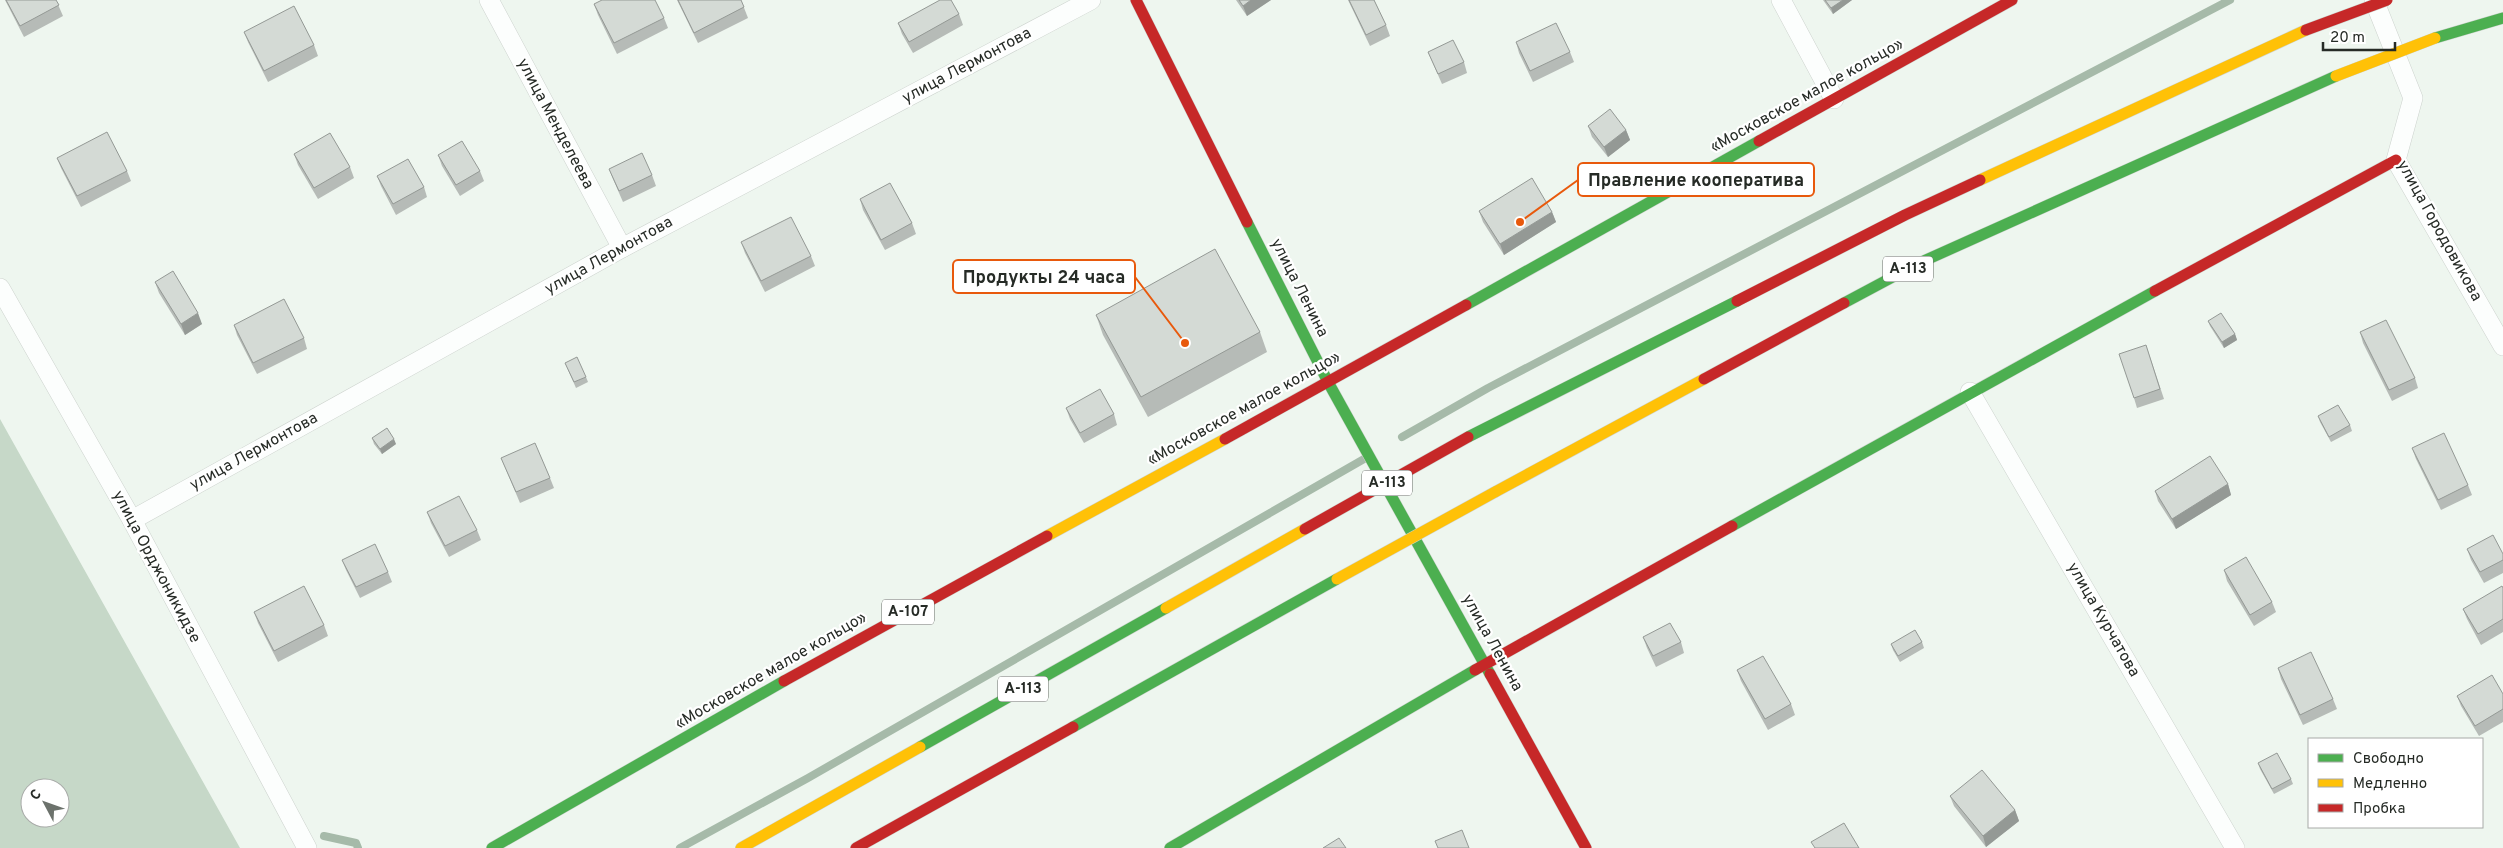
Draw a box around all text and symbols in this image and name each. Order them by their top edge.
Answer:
scale bar [2323,20,2396,52]
street label: улица Лермонтова [899,24,1035,108]
text: 20 m [2330,29,2365,48]
street label: «Московское малое кольцо» [1707,34,1907,158]
street label: улица Менделеева [512,55,598,193]
street label: улица Городовикова [2392,157,2486,305]
callout: Правление кооператива [1578,163,1814,196]
text: Правление кооператива [1588,170,1804,193]
street label: улица Лермонтова [541,213,677,299]
street label: улица Ленина [1266,235,1332,341]
road number: А-113 [1883,256,1933,282]
callout: Продукты 24 часа [953,260,1135,293]
text: Продукты 24 часа [963,267,1125,290]
street label: «Московское малое кольцо» [1144,347,1344,471]
street label: улица Лермонтова [186,409,322,495]
road number: А-113 [1362,470,1412,496]
street label: улица Орджоникидзе [107,487,205,647]
street label: улица Курчатова [2062,559,2144,681]
street label: улица Ленина [1457,591,1527,695]
road number: А-107 [882,600,934,624]
street label: «Московское малое кольцо» [672,608,870,734]
road number: А-113 [998,676,1048,702]
legend [2308,738,2483,828]
text: Свободно [2353,750,2424,769]
text: Медленно [2353,775,2427,794]
north arrow [20,778,70,828]
text: С [27,786,46,804]
text: Пробка [2353,800,2405,819]

